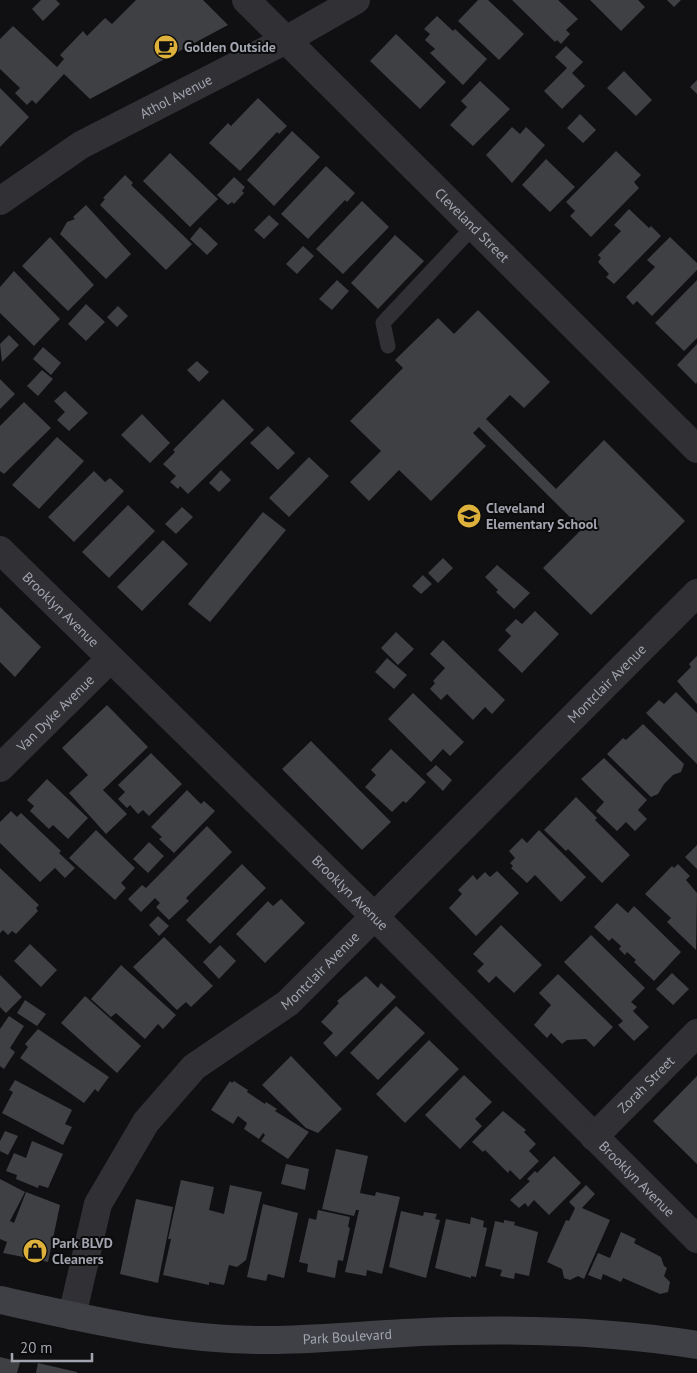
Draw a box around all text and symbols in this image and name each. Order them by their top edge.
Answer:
cafe icon: Golden Outside [153,34,179,60]
place label: Golden Outside [184,38,276,56]
street label: Athol Avenue [137,70,215,122]
street label: Cleveland Street [431,184,513,266]
place label: Cleveland Elementary School [486,499,598,533]
school or university icon: Cleveland Elementary School [456,503,482,529]
street label: Brooklyn Avenue [19,568,103,651]
street label: Montclair Avenue [564,640,650,727]
street label: Van Dyke Avenue [12,671,98,756]
street label: Brooklyn Avenue [308,851,392,934]
street label: Montclair Avenue [277,928,363,1014]
street label: Zorah Street [614,1052,678,1117]
street label: Brooklyn Avenue [595,1137,679,1221]
place label: Park BLVD Cleaners [52,1234,113,1268]
shop icon: Park BLVD Cleaners [22,1238,48,1264]
street label: Park Boulevard [302,1325,392,1348]
scale bar [12,1330,92,1362]
text: 20 m [20,1338,53,1357]

